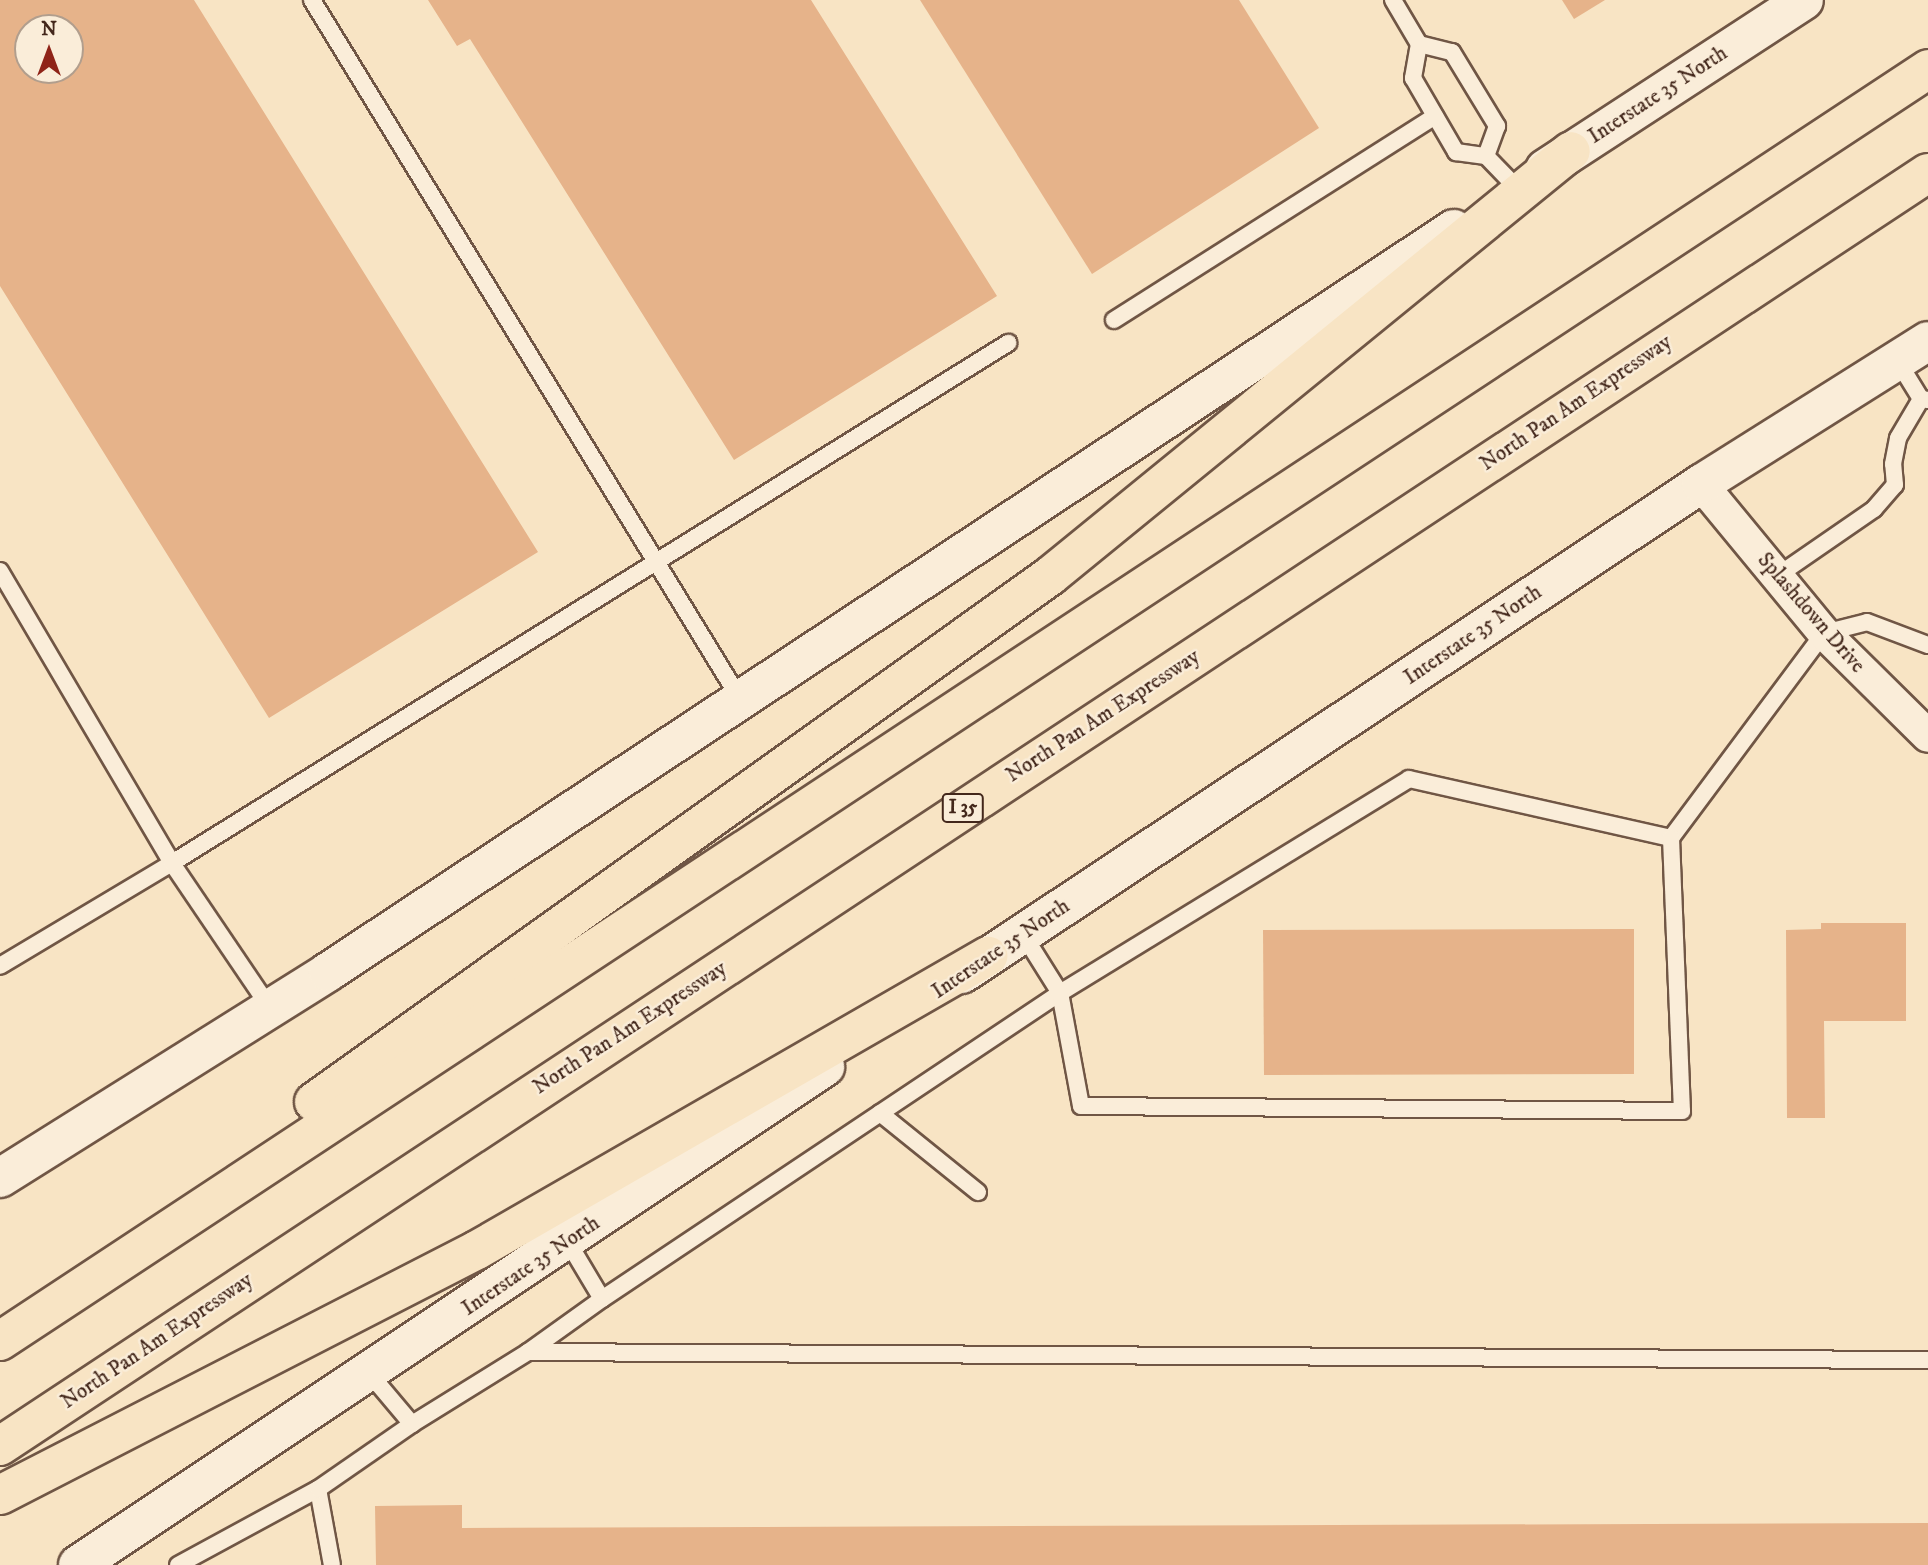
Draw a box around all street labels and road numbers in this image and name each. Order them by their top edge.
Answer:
street label: Interstate 35 North [1584,41,1732,149]
street label: North Pan Am Expressway [1475,329,1677,477]
street label: Splashdown Drive [1752,548,1870,678]
street label: Interstate 35 North [1399,580,1547,690]
street label: North Pan Am Expressway [1002,644,1204,788]
road number: I 35 [940,792,986,824]
street label: Interstate 35 North [927,894,1075,1004]
street label: North Pan Am Expressway [529,956,731,1100]
street label: Interstate 35 North [457,1211,605,1321]
street label: North Pan Am Expressway [56,1267,258,1415]

